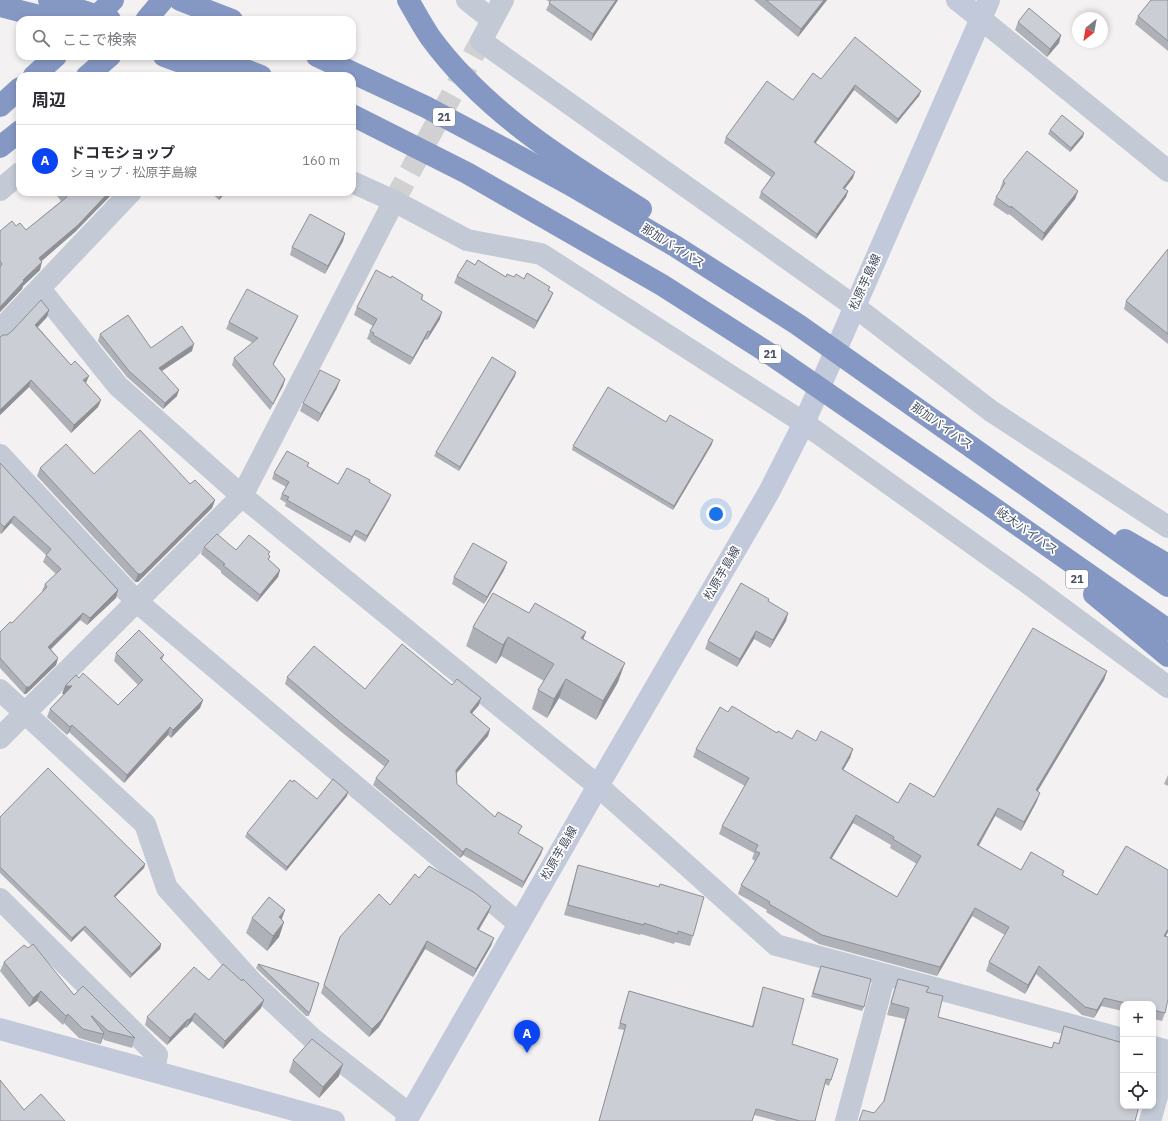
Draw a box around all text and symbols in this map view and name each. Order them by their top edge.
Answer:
north arrow [1072,12,1108,48]
search box [16,16,356,60]
icon: search [30,27,52,49]
text: ここで検索 [62,30,137,49]
text: 周辺 [32,89,66,111]
road number: 21 [433,108,455,126]
text: ドコモショップ [70,143,175,162]
text: A [41,152,49,169]
text: 160 m [302,152,340,169]
text: ショップ · 松原芋島線 [70,164,197,181]
street label: 那加バイパス [639,220,708,271]
street label: 松原芋島線 [845,251,884,312]
road number: 21 [759,345,781,363]
street label: 那加バイパス [909,399,976,452]
your location [706,504,726,524]
street label: 岐大バイパス [994,504,1061,557]
street label: 松原芋島線 [700,543,743,602]
road number: 21 [1066,570,1088,588]
street label: 松原芋島線 [537,823,580,882]
map controls [1120,1001,1156,1109]
button: + [1120,1001,1156,1037]
pin: A [514,1020,540,1053]
button: − [1120,1037,1156,1073]
button: locate [1120,1073,1156,1109]

